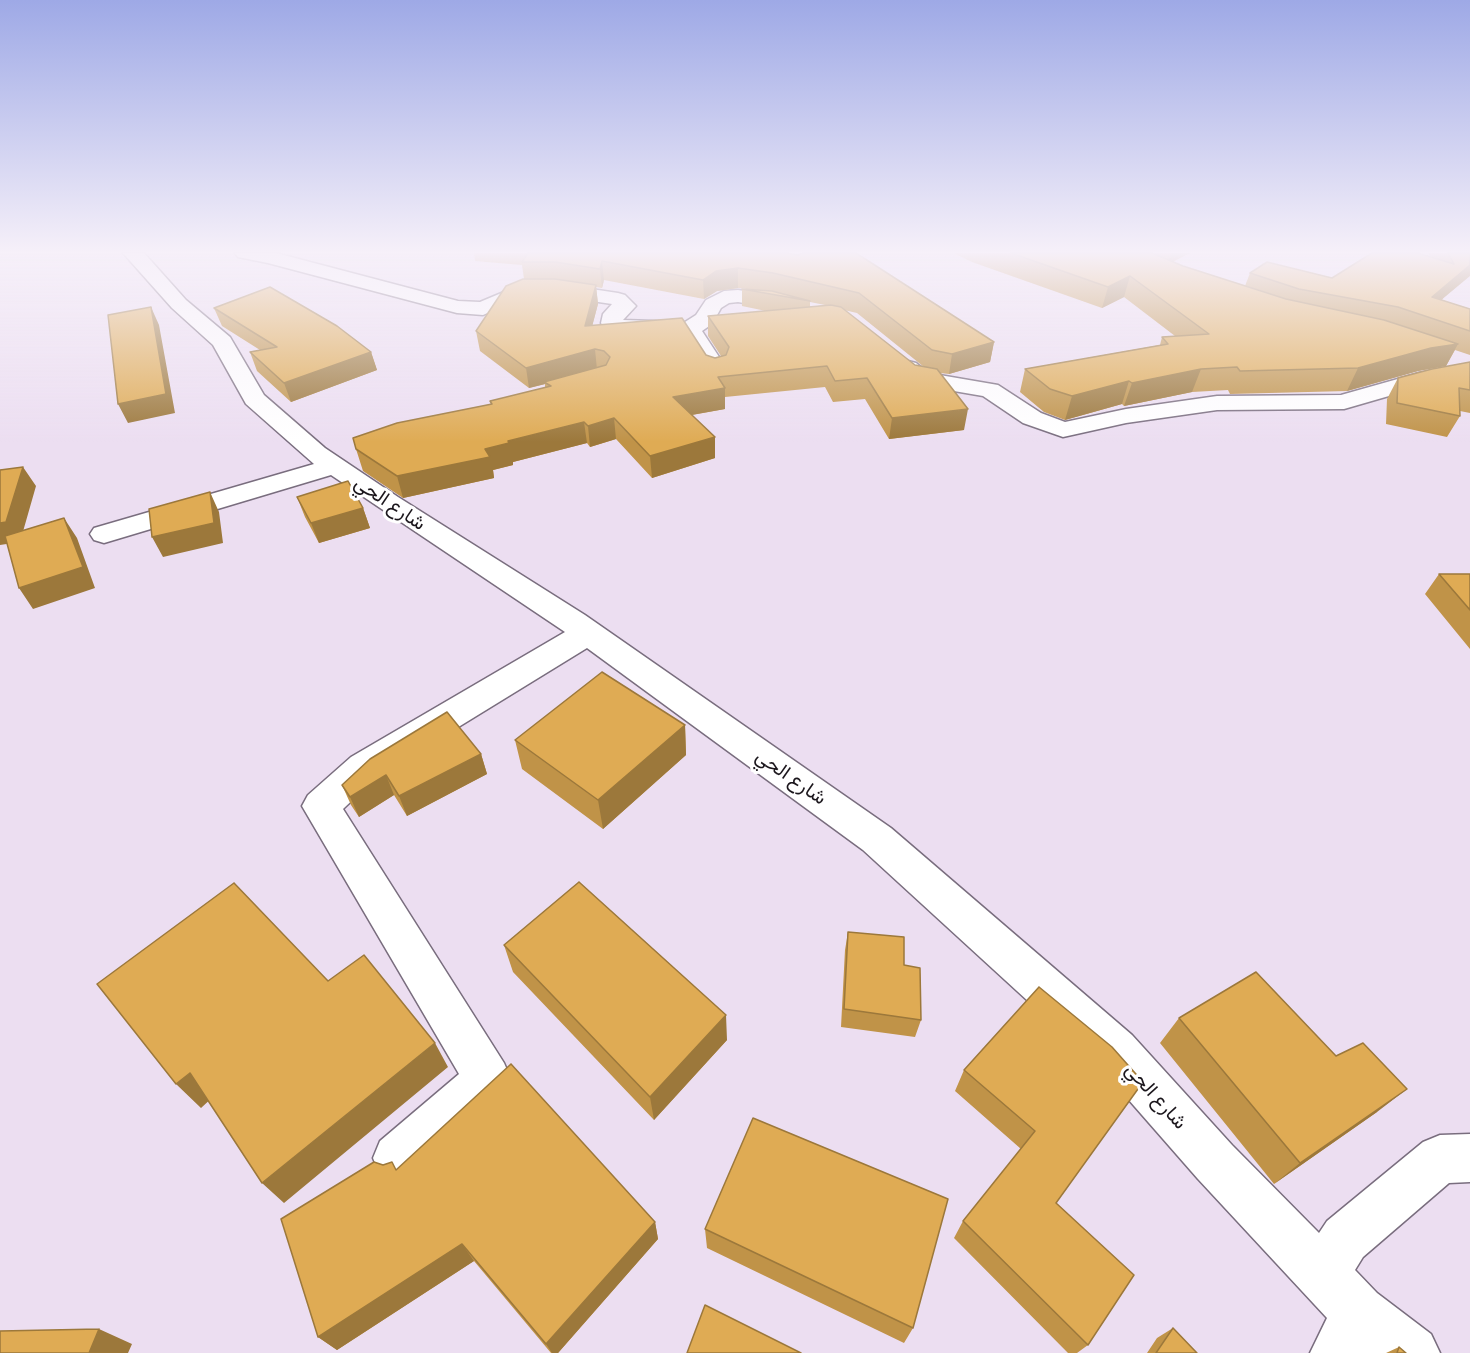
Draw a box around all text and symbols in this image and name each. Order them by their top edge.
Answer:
street label: شارع الحي [350,470,430,536]
street label: شارع الحي [751,744,831,810]
street label: شارع الحي [1120,1058,1192,1134]

